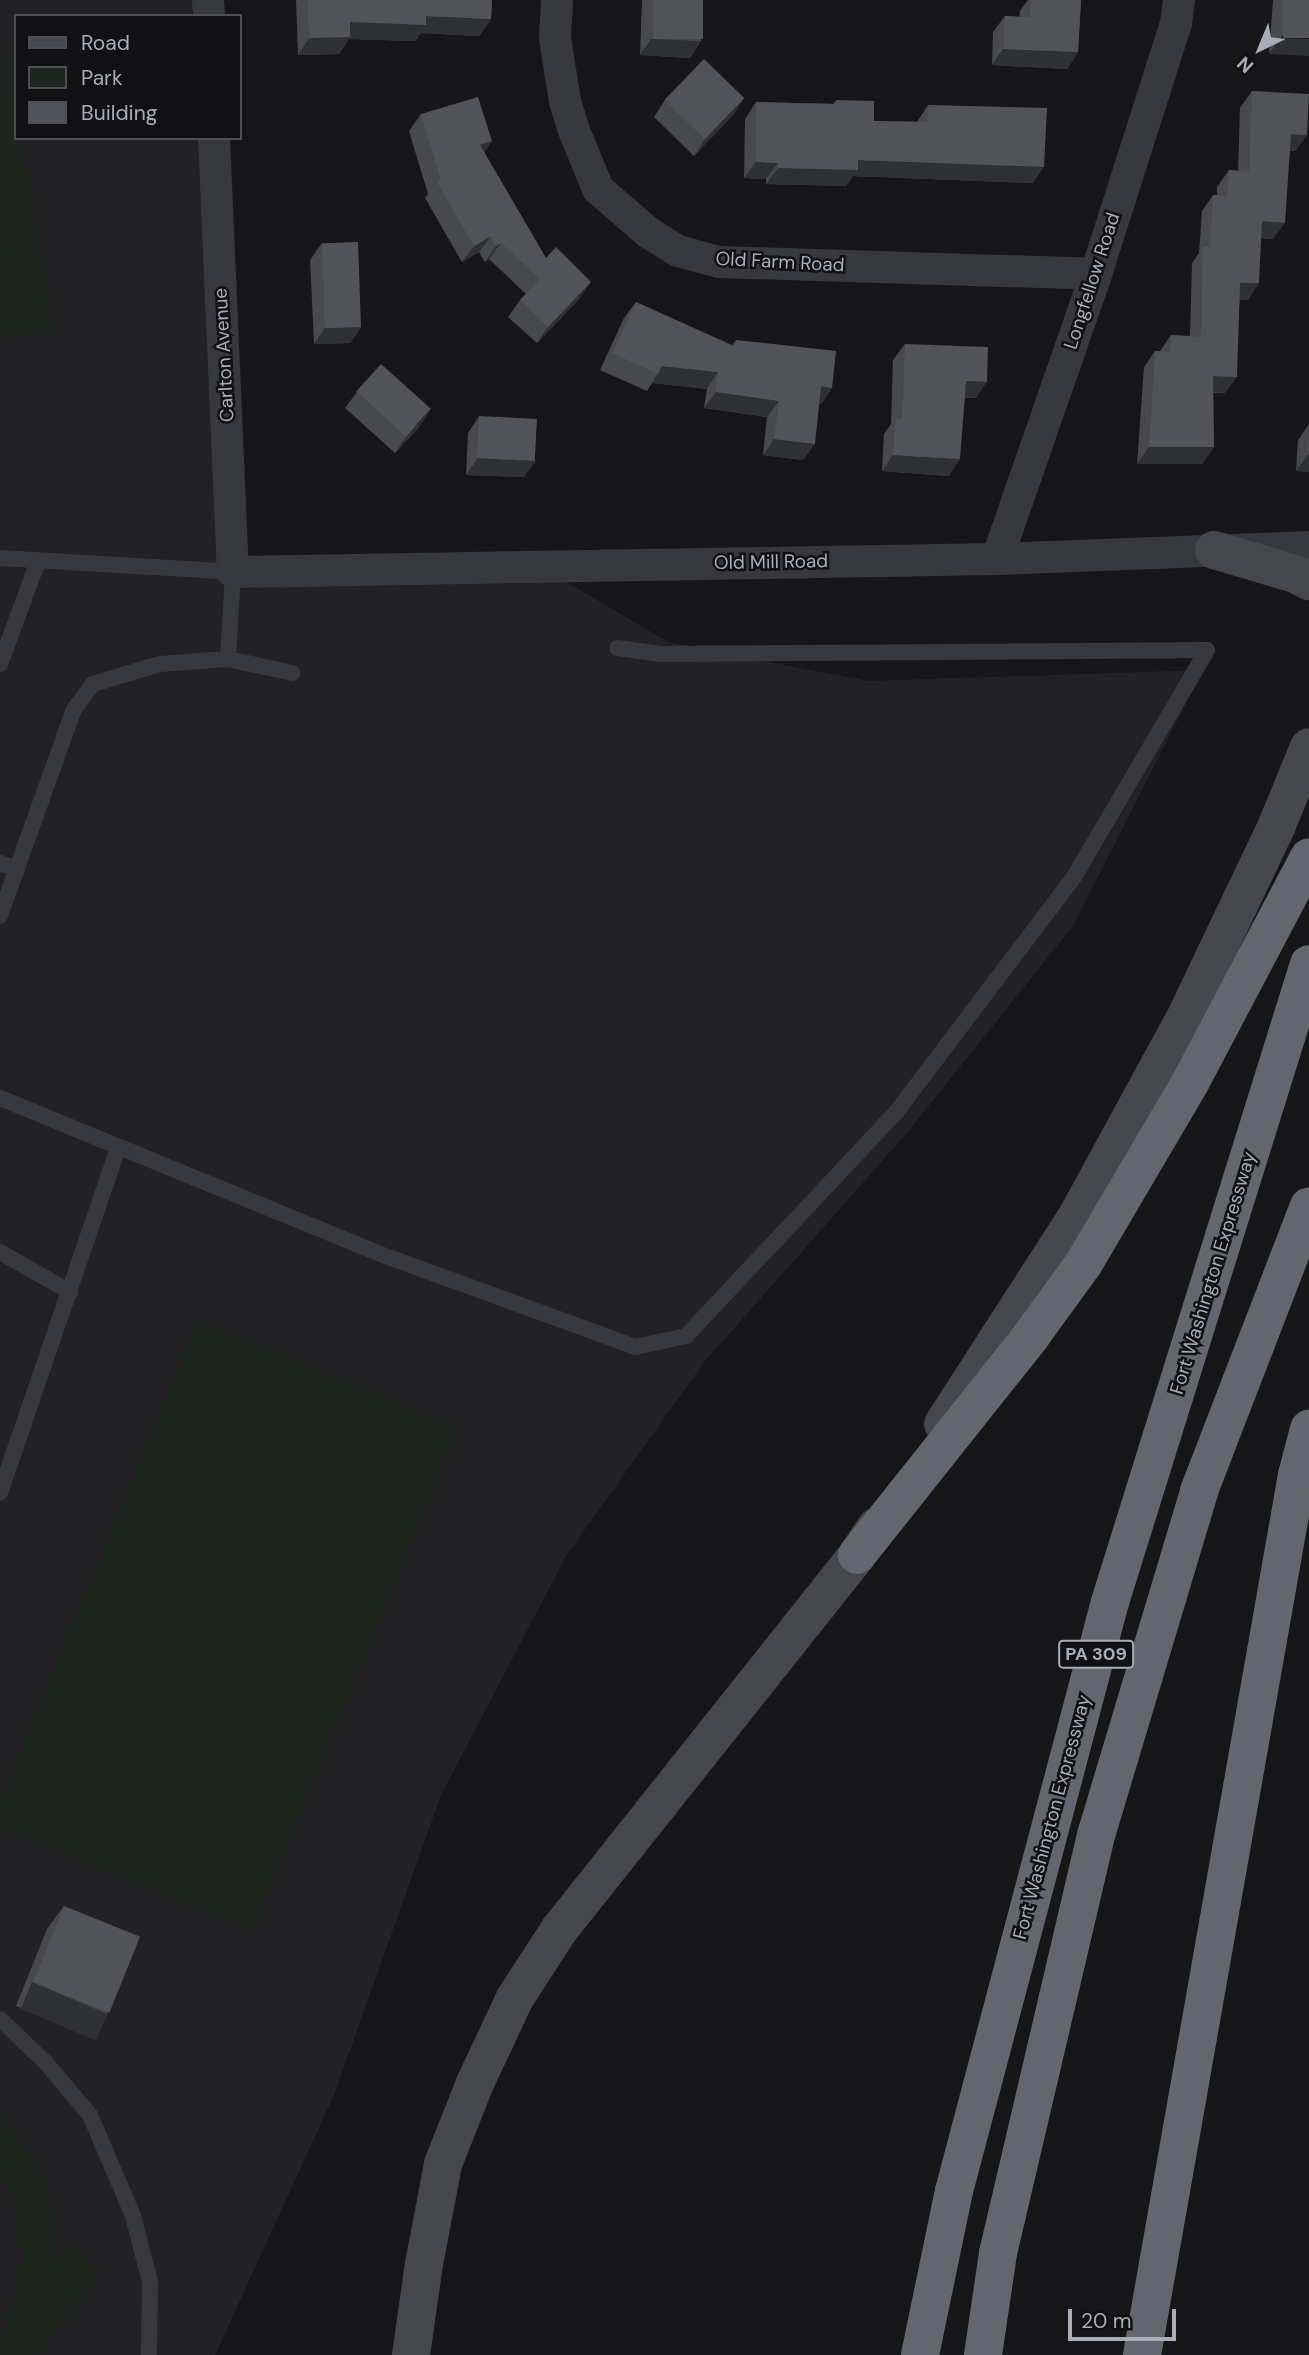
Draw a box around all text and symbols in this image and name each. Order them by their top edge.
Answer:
legend [14,14,242,140]
north arrow [1225,14,1295,84]
text: Road [81,29,130,57]
text: N [1232,51,1259,79]
text: Park [81,64,122,92]
text: Building [81,99,157,127]
street label: Longfellow Road [1059,210,1125,352]
street label: Old Farm Road [715,247,845,277]
street label: Carlton Avenue [209,287,239,423]
street label: Old Mill Road [714,550,828,574]
street label: Fort Washington Expressway [1165,1149,1261,1397]
road number: PA 309 [1058,1639,1134,1668]
street label: Fort Washington Expressway [1008,1692,1096,1942]
scale bar [1071,2296,1180,2340]
text: 20 m [1081,2307,1132,2335]

